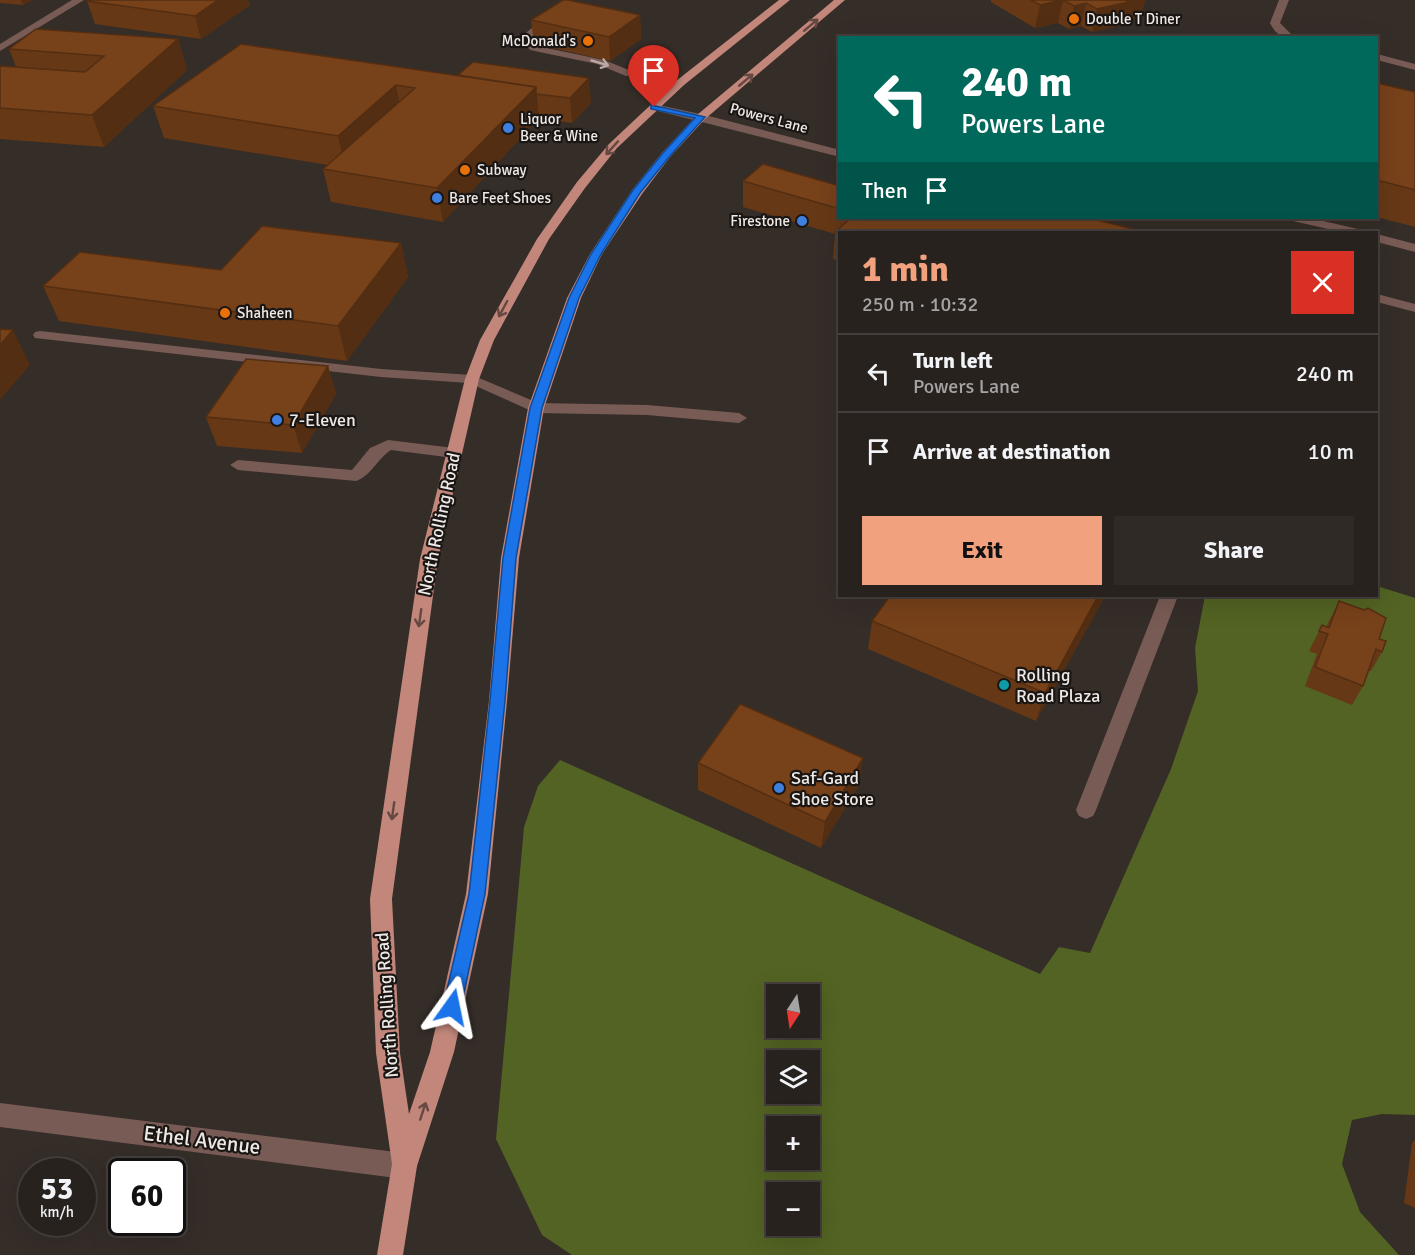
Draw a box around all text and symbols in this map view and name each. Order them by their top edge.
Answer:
place label: Double T Diner [1086,10,1181,28]
marker: Double T Diner [1067,12,1081,26]
one-way arrow [803,19,819,32]
place label: McDonald's [502,32,576,50]
marker: McDonald's [581,34,595,48]
pin [628,45,679,107]
icon: arrive [637,54,670,87]
text: 240 m [961,57,1072,108]
one-way arrow [591,58,610,69]
icon: left [862,60,940,138]
one-way arrow [738,73,754,86]
street label: Powers Lane [728,99,810,137]
text: Powers Lane [961,108,1105,141]
place label: Liquor Beer & Wine [520,110,598,145]
marker: Liquor Beer & Wine [501,121,515,135]
one-way arrow [605,140,619,155]
place label: Subway [477,161,527,179]
marker: Subway [458,163,472,177]
icon: arrive [920,174,953,207]
text: Then [862,177,908,204]
place label: Bare Feet Shoes [449,189,551,207]
marker: Bare Feet Shoes [430,191,444,205]
place label: Firestone [730,212,790,230]
marker: Firestone [795,214,809,228]
text: 1 min [862,247,949,292]
button: close [1291,251,1354,314]
text: 250 m · 10:32 [862,292,978,317]
one-way arrow [497,300,509,317]
place label: Shaheen [237,304,292,322]
marker: Shaheen [218,306,232,320]
text: Turn left [913,347,993,374]
icon: left [862,357,895,390]
text: 240 m [1296,360,1354,387]
text: Powers Lane [913,374,1020,399]
place label: 7-Eleven [289,409,356,431]
marker: 7-Eleven [270,413,284,427]
icon: arrive [862,435,895,468]
text: Arrive at destination [913,438,1110,465]
text: 10 m [1308,438,1354,465]
street label: North Rolling Road [413,451,465,597]
button: Exit [862,516,1102,585]
button: Share [1114,516,1354,585]
one-way arrow [415,607,426,627]
place label: Rolling Road Plaza [1016,664,1100,707]
marker: Rolling Road Plaza [997,678,1011,692]
place label: Saf-Gard Shoe Store [791,767,874,810]
marker: Saf-Gard Shoe Store [772,781,786,795]
one-way arrow [387,800,398,820]
street label: North Rolling Road [371,932,403,1078]
position arrow [420,975,484,1039]
north arrow [766,984,820,1038]
map controls [766,984,820,1236]
button: layers [766,1050,820,1104]
one-way arrow [418,1102,429,1121]
button: + [766,1116,820,1170]
street label: Ethel Avenue [142,1120,262,1160]
speed limit sign: 60 [108,1158,186,1236]
text: 53 [41,1171,73,1208]
button: − [766,1182,820,1236]
text: km/h [40,1203,74,1221]

